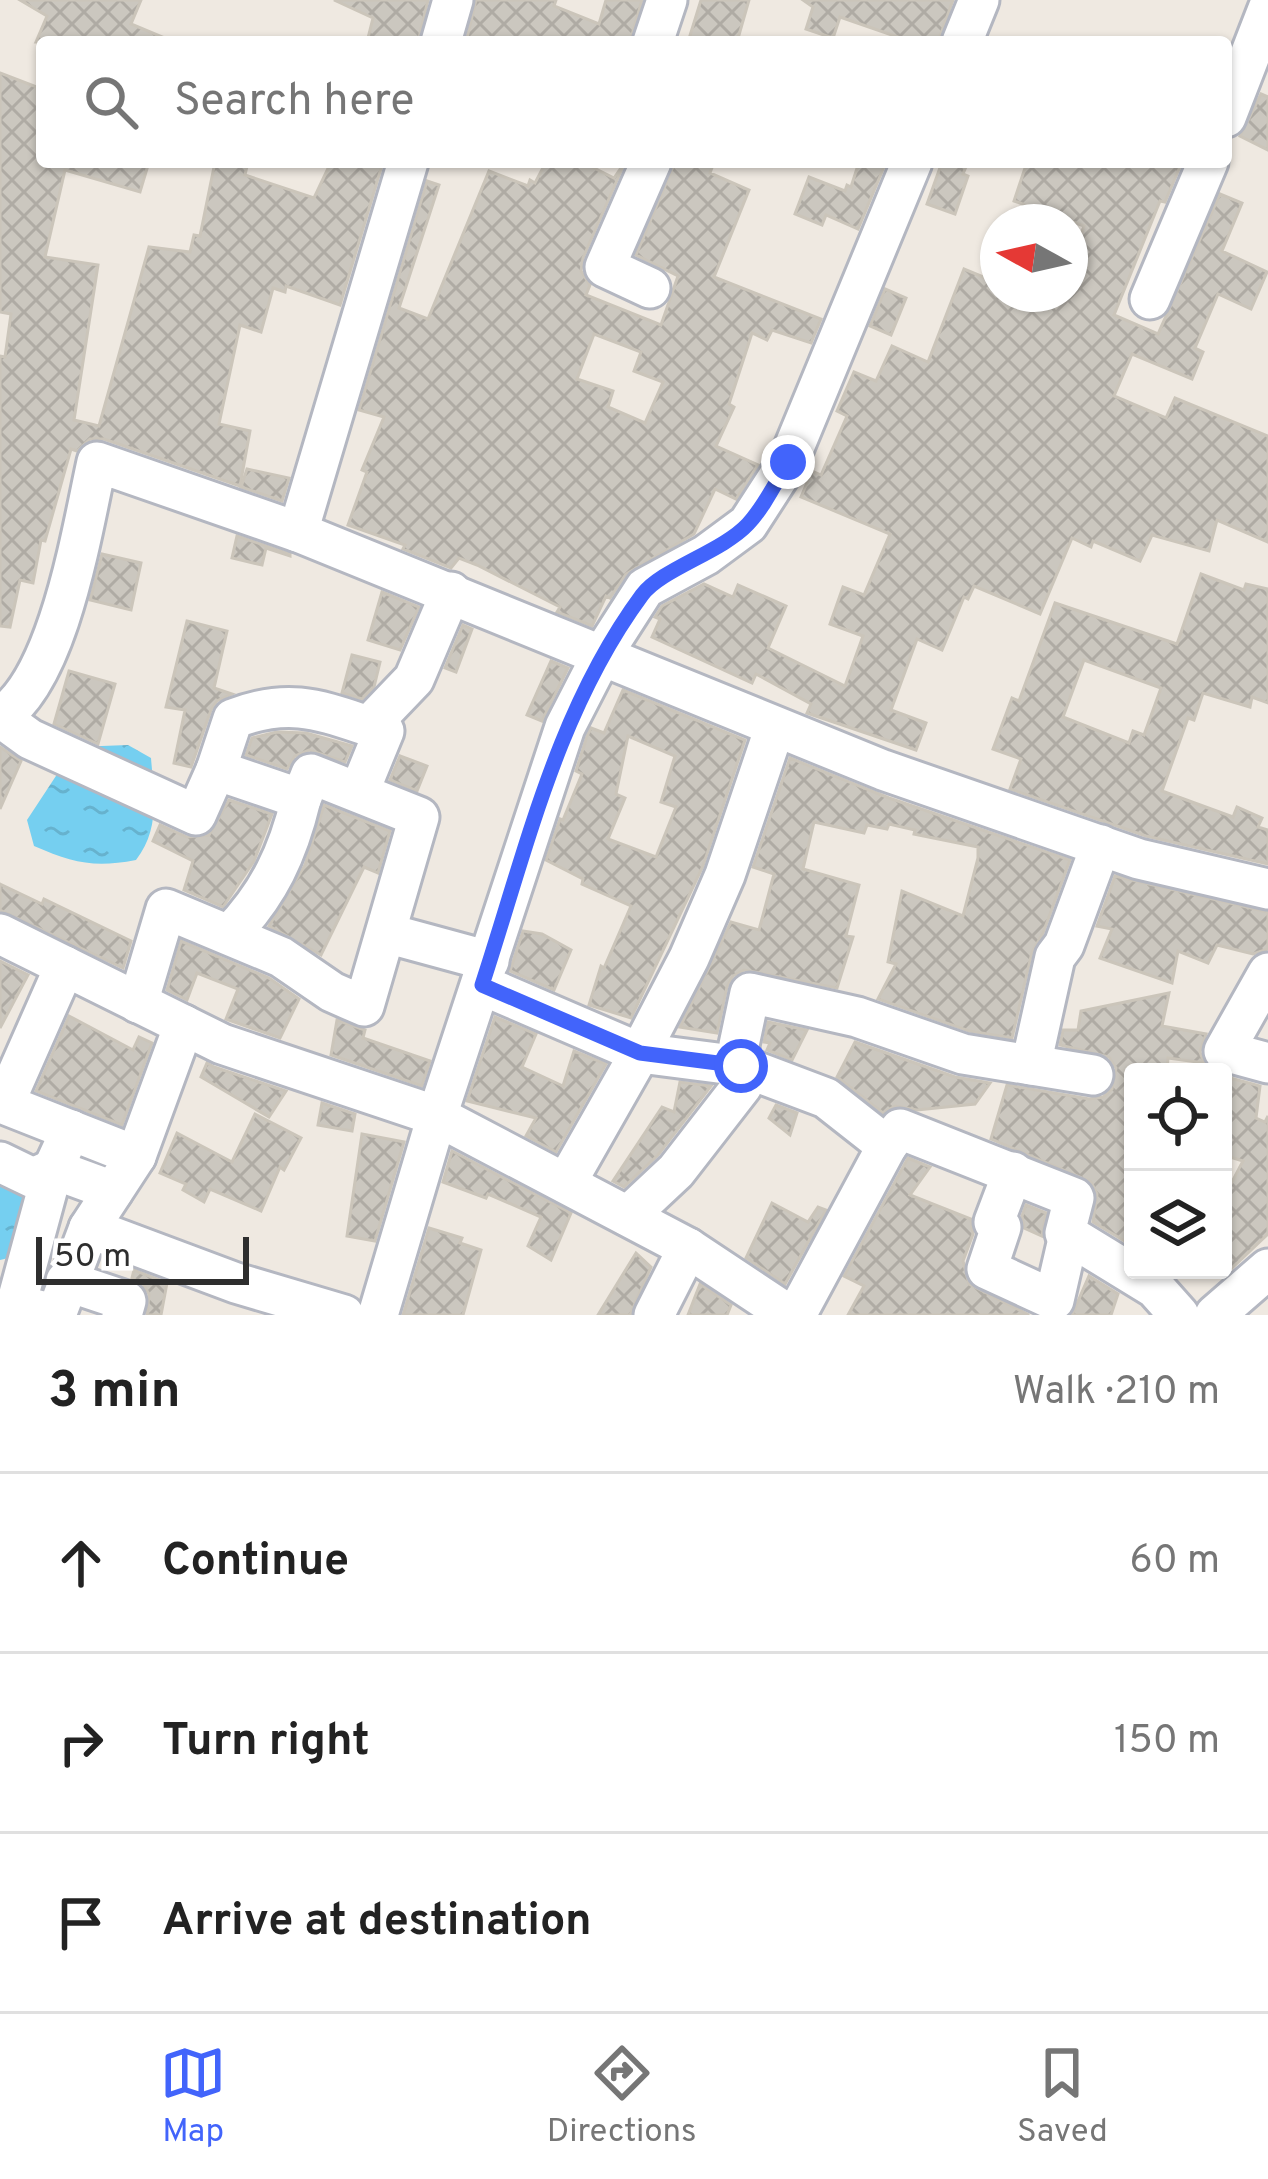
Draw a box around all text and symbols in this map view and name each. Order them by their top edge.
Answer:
search box [36,36,1232,168]
icon: search [78,69,144,135]
text: Search here [174,74,414,131]
north arrow [980,204,1088,312]
route end [761,435,815,489]
route start [714,1039,768,1093]
map controls [1124,1063,1232,1279]
button: locate [1124,1063,1232,1171]
button: layers [1124,1171,1232,1279]
scale bar [36,1231,249,1284]
text: 50 m [54,1237,131,1279]
text: 3 min [48,1361,181,1426]
text: Walk · 210 m [1013,1369,1220,1418]
icon: ahead [48,1530,114,1596]
text: Continue [162,1534,349,1591]
text: 60 m [1129,1538,1220,1587]
icon: right [48,1710,114,1776]
text: Turn right [162,1714,370,1771]
text: 150 m [1114,1718,1220,1767]
icon: arrive [48,1890,114,1956]
text: Arrive at destination [162,1894,592,1951]
tab: Map [160,2040,226,2154]
tab: Directions [547,2040,697,2154]
tab: Saved [1017,2040,1108,2154]

